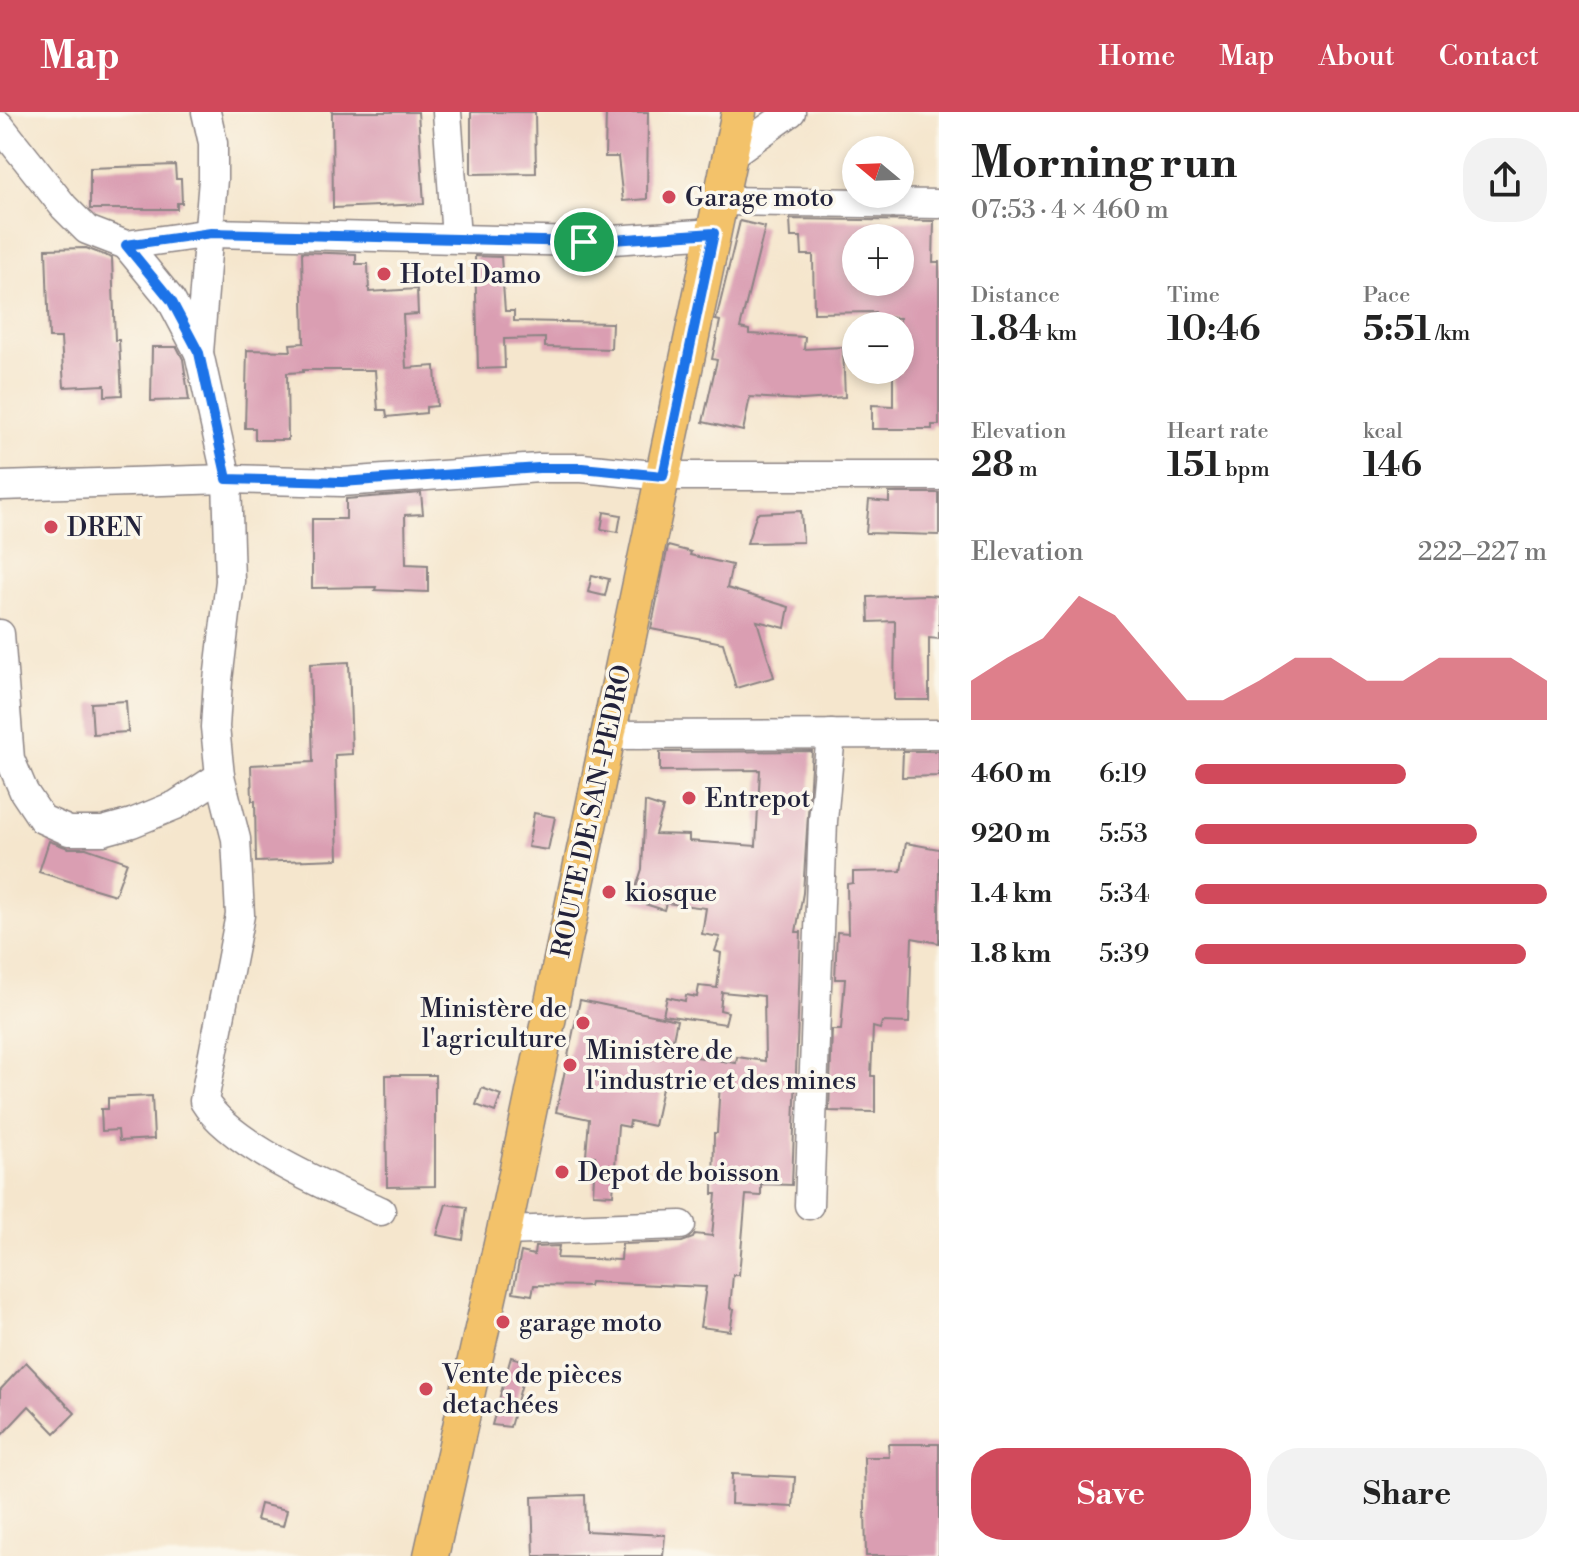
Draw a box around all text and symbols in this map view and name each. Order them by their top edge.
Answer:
text: Map [40,33,120,80]
text: Home [1099,39,1175,74]
text: Map [1219,39,1274,74]
text: About [1318,39,1395,74]
text: Contact [1439,39,1539,74]
north arrow [842,136,914,208]
map controls [842,136,914,384]
text: Morning run [971,136,1237,191]
button: share [1463,138,1547,222]
place label: Garage moto [685,182,834,214]
marker: Garage moto [660,188,678,206]
text: 07:53 · 4 × 460 m [971,194,1169,226]
pin [550,208,618,276]
icon: arrive [562,220,606,264]
button: + [842,224,914,296]
place label: Hotel Damo [400,259,541,291]
marker: Hotel Damo [375,265,393,283]
text: Distance [971,282,1060,309]
text: Time [1167,282,1220,309]
text: Pace [1363,282,1410,309]
text: 1.84 [971,309,1042,351]
text: 10:46 [1167,309,1260,351]
text: 5:51 [1363,309,1431,351]
button: − [842,312,914,384]
text: km [1042,320,1077,347]
text: /km [1431,320,1470,347]
text: Elevation [971,418,1066,445]
text: Heart rate [1167,418,1269,445]
text: kcal [1363,418,1403,445]
text: 28 [971,445,1014,487]
text: 151 [1167,445,1221,487]
text: 146 [1363,445,1422,487]
text: m [1014,456,1038,483]
text: bpm [1221,456,1270,483]
place label: DREN [67,512,143,544]
marker: DREN [42,518,60,536]
text: Elevation [971,536,1084,568]
text: 222–227 m [1418,536,1547,568]
street label: ROUTE DE SAN-PEDRO [545,662,639,960]
text: 460 m [971,758,1052,790]
text: 6:19 [1099,758,1147,790]
place label: Entrepot [705,783,810,815]
marker: Entrepot [680,789,698,807]
text: 920 m [971,818,1050,850]
text: 5:53 [1099,818,1148,850]
place label: kiosque [625,877,717,909]
text: 1.4 km [971,878,1052,910]
text: 5:34 [1099,878,1149,910]
marker: kiosque [600,883,618,901]
text: 1.8 km [971,938,1051,970]
text: 5:39 [1099,938,1149,970]
place label: Ministère de l'agriculture [420,993,567,1055]
marker: Ministère de l'agriculture [574,1014,592,1032]
place label: Ministère de l'industrie et des mines [586,1035,857,1097]
marker: Ministère de l'industrie et des mines [561,1056,579,1074]
place label: Depot de boisson [578,1157,779,1189]
marker: Depot de boisson [553,1163,571,1181]
place label: garage moto [519,1307,662,1339]
marker: garage moto [494,1313,512,1331]
place label: Vente de pièces detachées [441,1359,622,1421]
marker: Vente de pièces detachées [417,1380,435,1398]
button: Save [971,1448,1251,1540]
button: Share [1267,1448,1547,1540]

